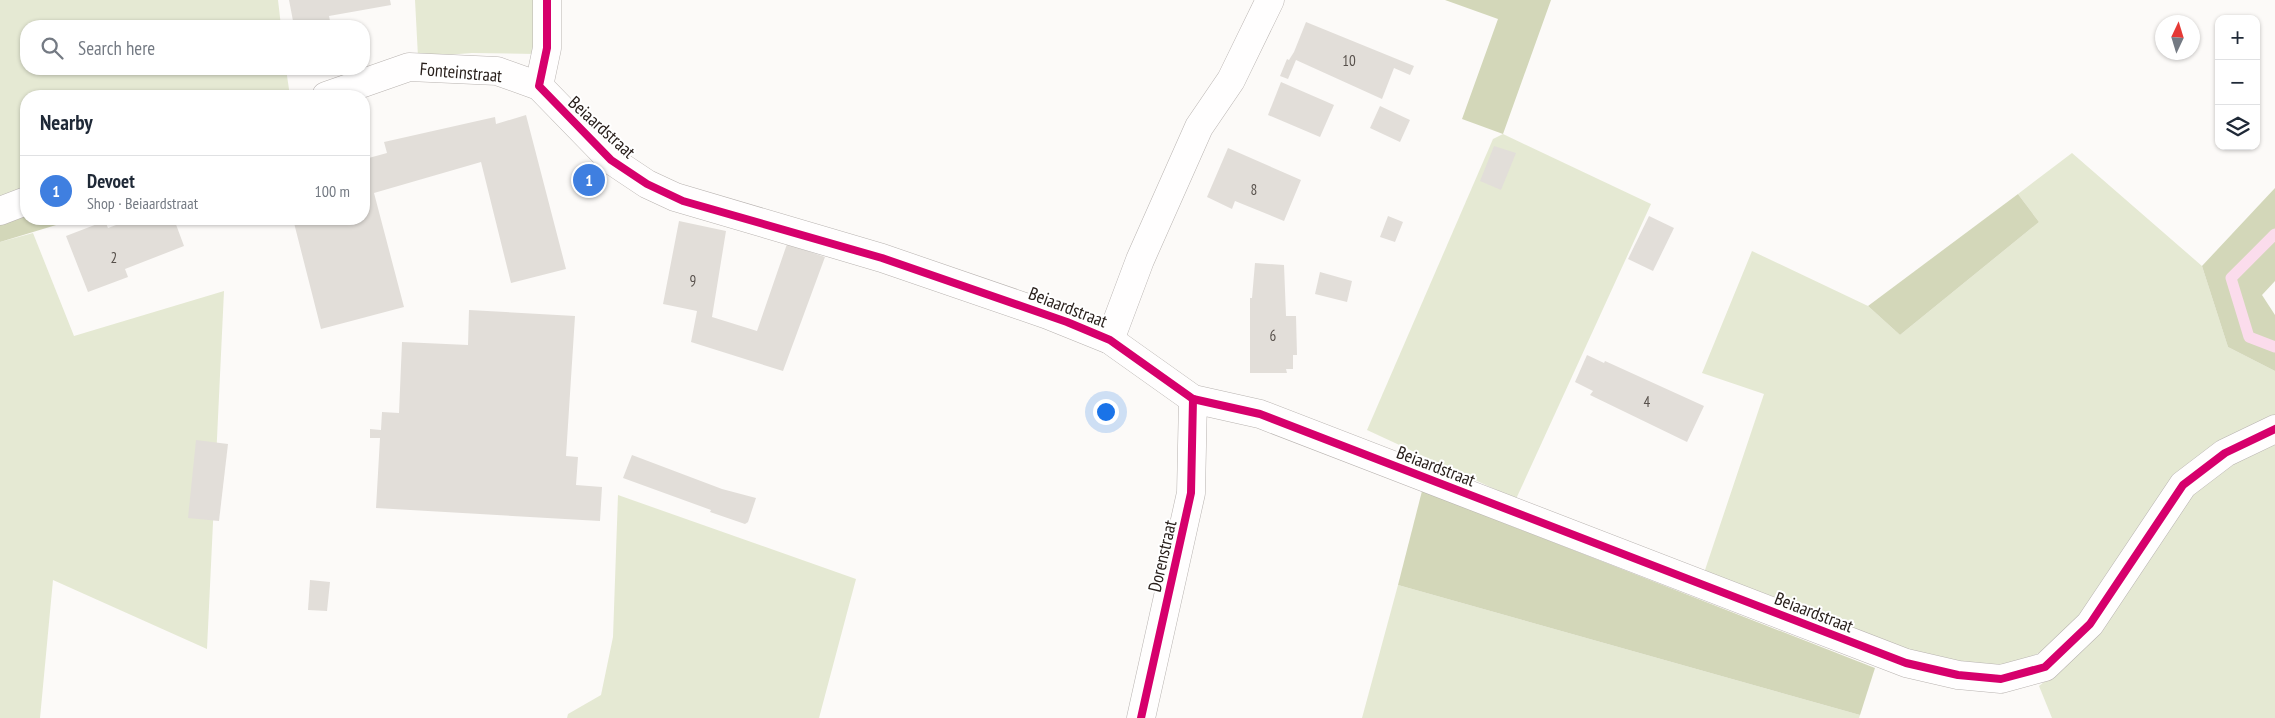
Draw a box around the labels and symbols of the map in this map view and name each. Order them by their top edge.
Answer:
north arrow [2155,15,2200,60]
house number: 10 [1342,51,1356,70]
street label: Fonteinstraat [419,57,503,87]
street label: Beiaardstraat [564,91,640,163]
pin: 1 [573,161,605,199]
house number: 8 [1251,180,1257,199]
house number: 2 [111,248,117,267]
house number: 9 [690,271,696,290]
street label: Beiaardstraat [1025,282,1111,332]
house number: 6 [1270,326,1277,345]
house number: 4 [1644,392,1651,411]
your location [1093,399,1119,425]
street label: Beiaardstraat [1393,441,1479,491]
street label: Dorenstraat [1143,518,1181,594]
street label: Beiaardstraat [1771,587,1857,637]

